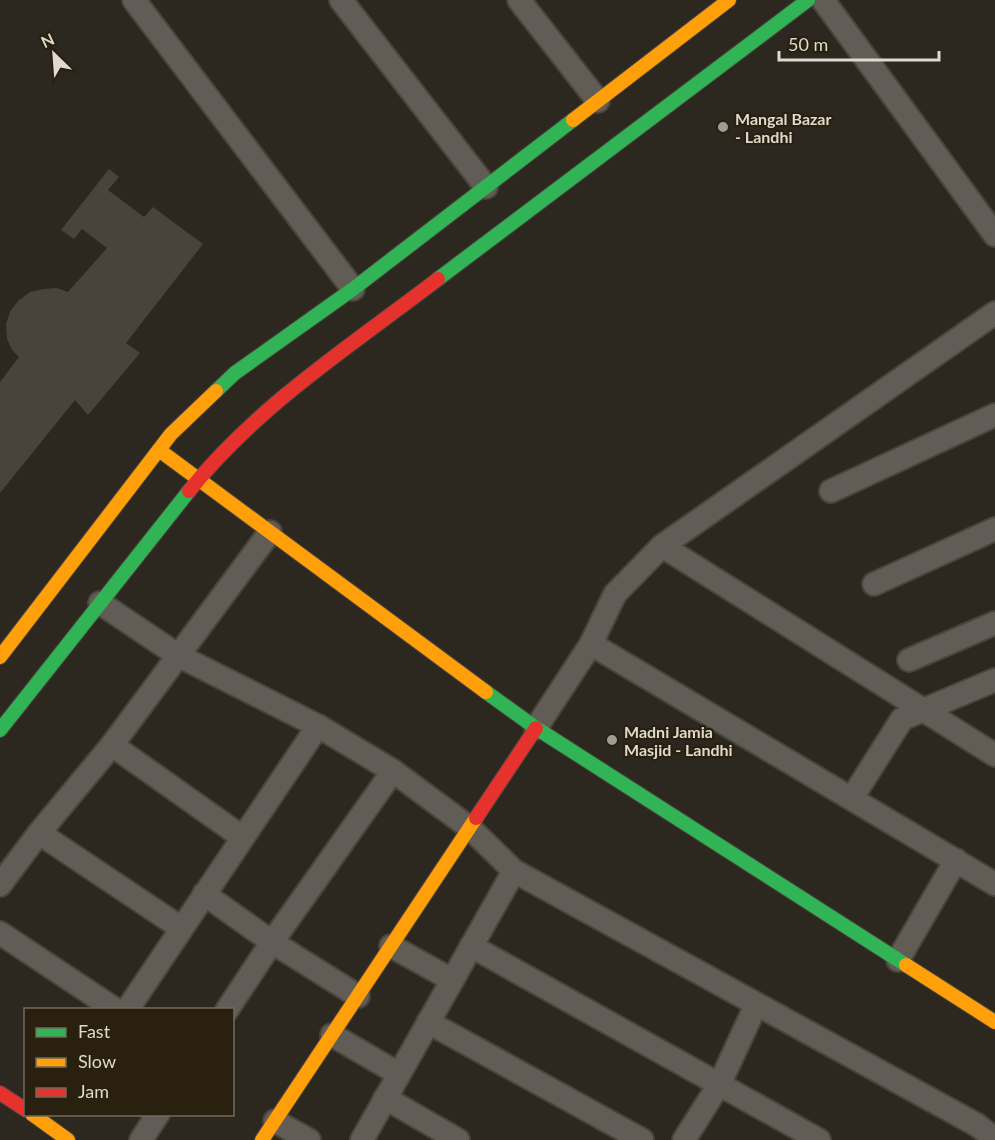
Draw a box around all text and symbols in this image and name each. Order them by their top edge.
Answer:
north arrow [24,24,84,84]
scale bar [779,24,940,62]
text: N [38,29,57,51]
text: 50 m [788,33,828,55]
place label: Mangal Bazar - Landhi [735,109,831,146]
marker: Mangal Bazar - Landhi [716,120,730,134]
place label: Madni Jamia Masjid - Landhi [624,722,733,759]
marker: Madni Jamia Masjid - Landhi [605,733,619,747]
legend [24,1008,234,1116]
text: Fast [78,1020,111,1042]
text: Slow [78,1050,116,1072]
text: Jam [78,1080,109,1102]

